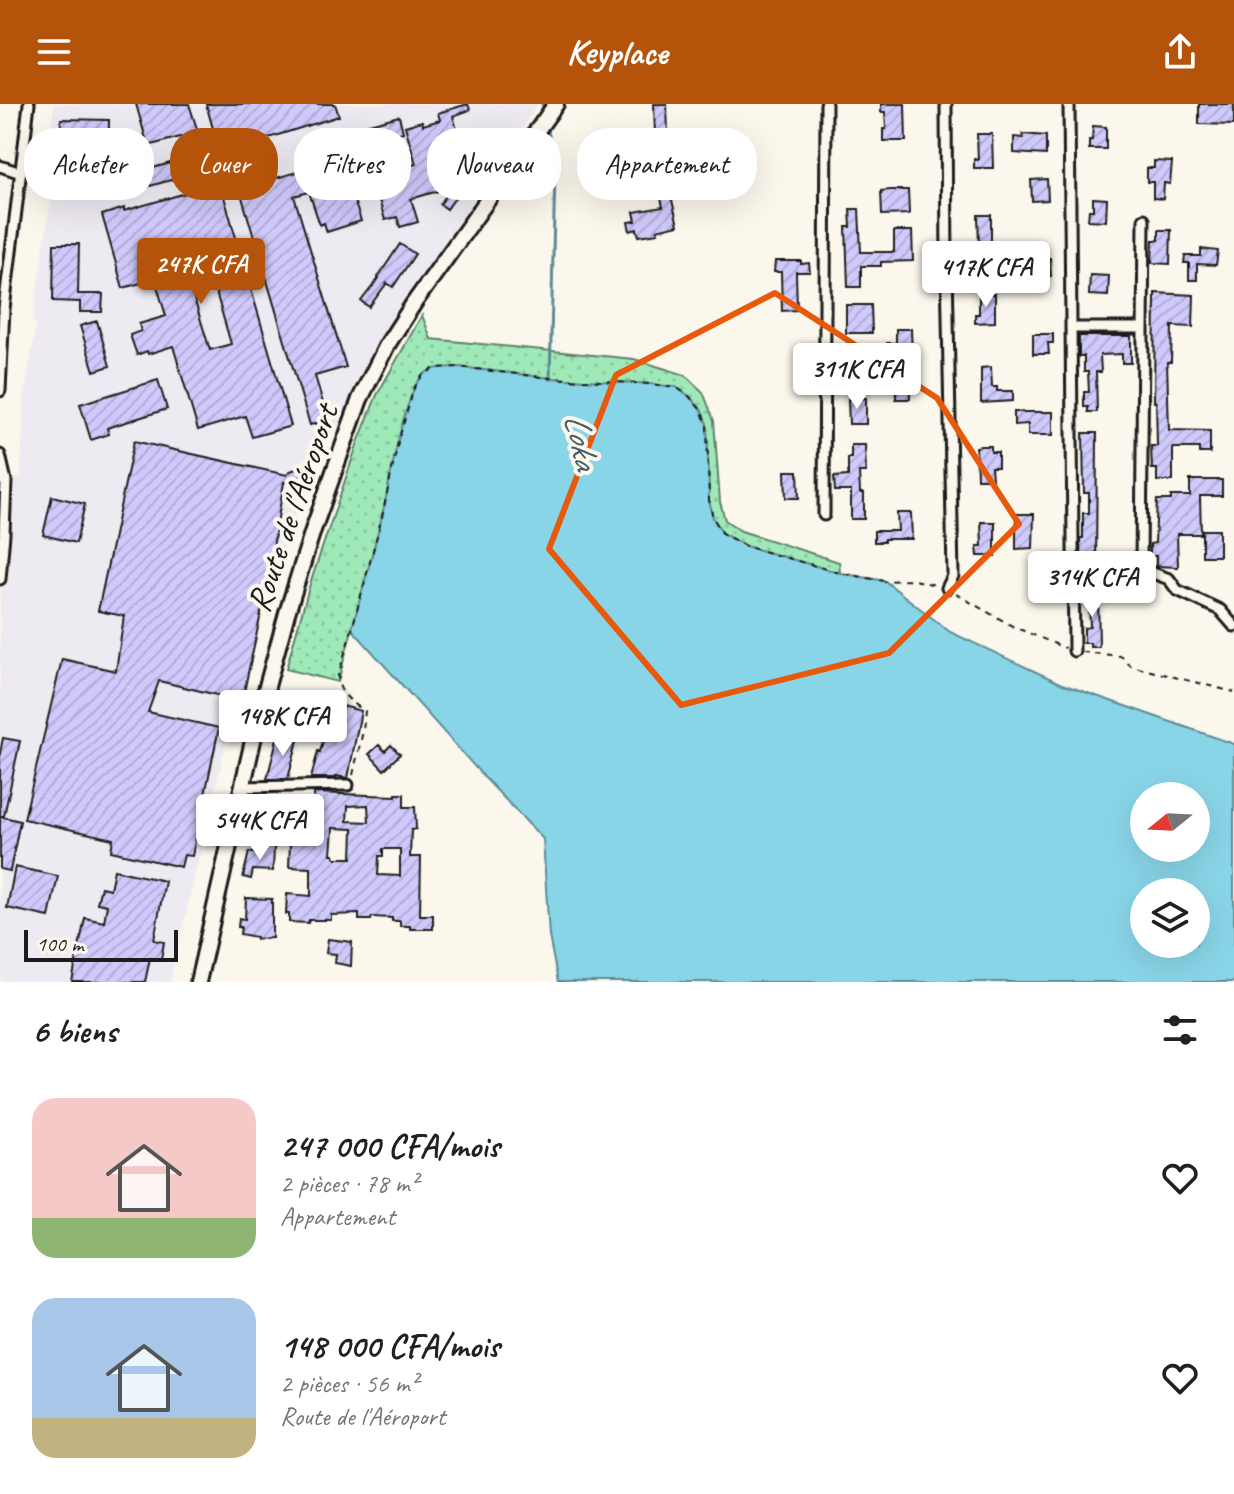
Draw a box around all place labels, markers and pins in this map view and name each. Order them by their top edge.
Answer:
pin: 247K CFA [118,238,284,306]
pin: 417K CFA [903,241,1069,309]
pin: 311K CFA [774,343,940,411]
pin: 314K CFA [1009,551,1175,619]
pin: 148K CFA [200,690,366,758]
pin: 544K CFA [177,794,343,862]

